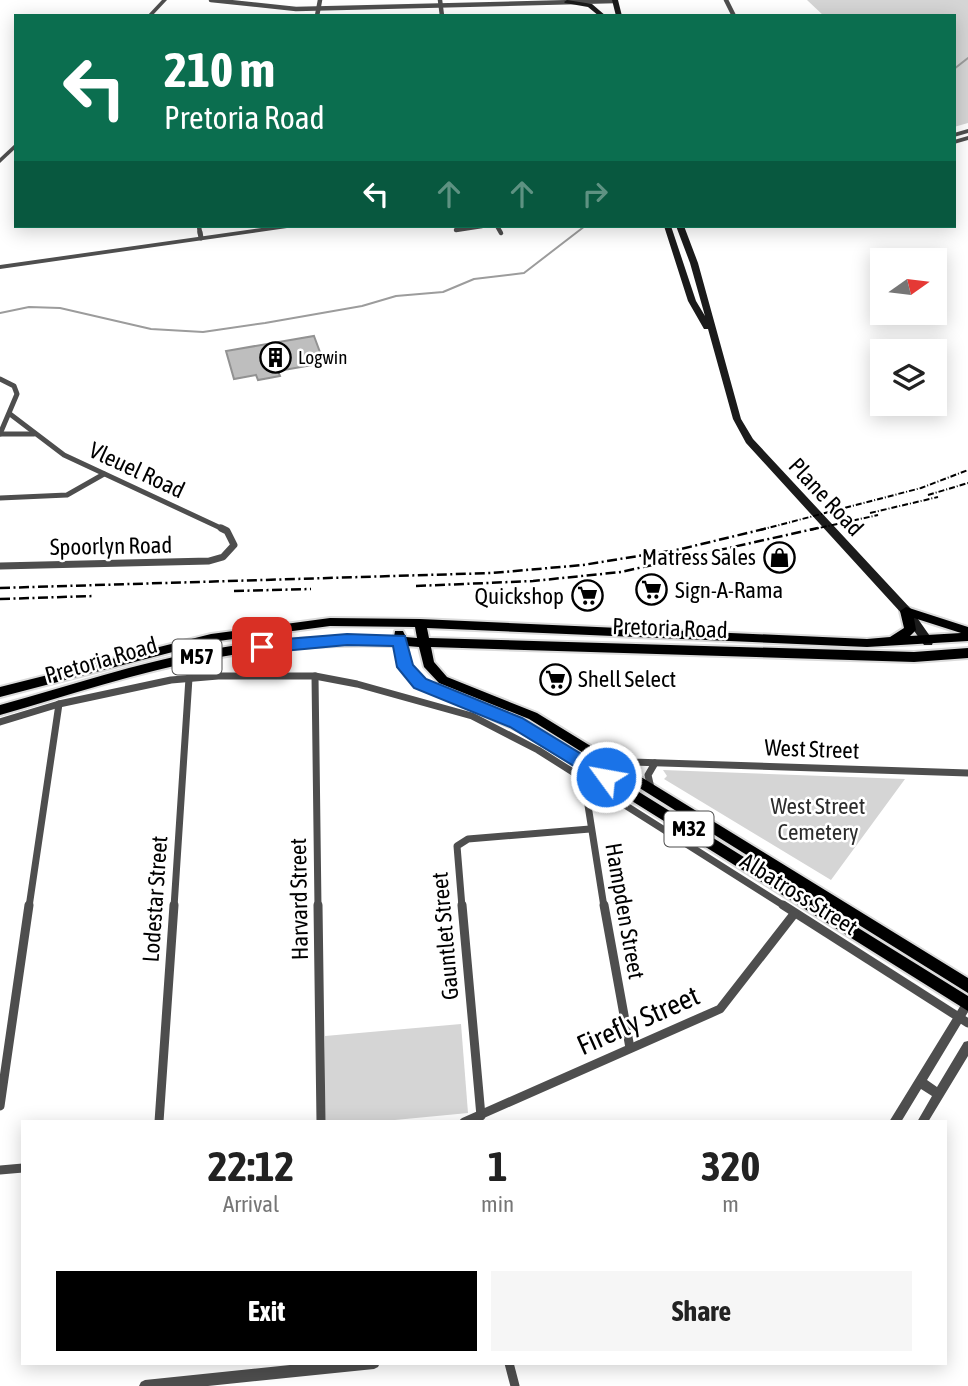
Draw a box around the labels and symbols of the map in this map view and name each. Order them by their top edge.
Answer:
north arrow [870,248,947,326]
building icon: Logwin [258,340,292,374]
place label: Logwin [298,346,347,368]
street label: Vleuel Road [85,437,189,503]
street label: Plane Road [784,453,868,541]
street label: Spoorlyn Road [50,532,172,560]
shop icon: Matress Sales [762,540,796,574]
place label: Matress Sales [642,544,756,570]
supermarket icon: Sign-A-Rama [635,573,669,607]
place label: Sign-A-Rama [675,577,783,603]
supermarket icon: Quickshop [570,579,604,613]
place label: Quickshop [475,583,564,609]
street label: Pretoria Road [612,613,728,643]
pin [232,617,292,677]
street label: Pretoria Road [42,632,160,688]
road number: M57 [172,640,222,674]
supermarket icon: Shell Select [538,662,572,696]
place label: Shell Select [578,666,676,692]
street label: West Street [764,734,860,764]
position arrow [569,740,643,814]
park label: West Street Cemetery [771,793,865,845]
road number: M32 [664,812,714,846]
street label: Lodestar Street [138,835,172,963]
street label: Harvard Street [285,838,313,960]
street label: Hampden Street [600,841,650,981]
street label: Albatross Street [736,848,862,940]
street label: Gauntlet Street [426,871,464,1001]
street label: Firefly Street [572,979,704,1061]

